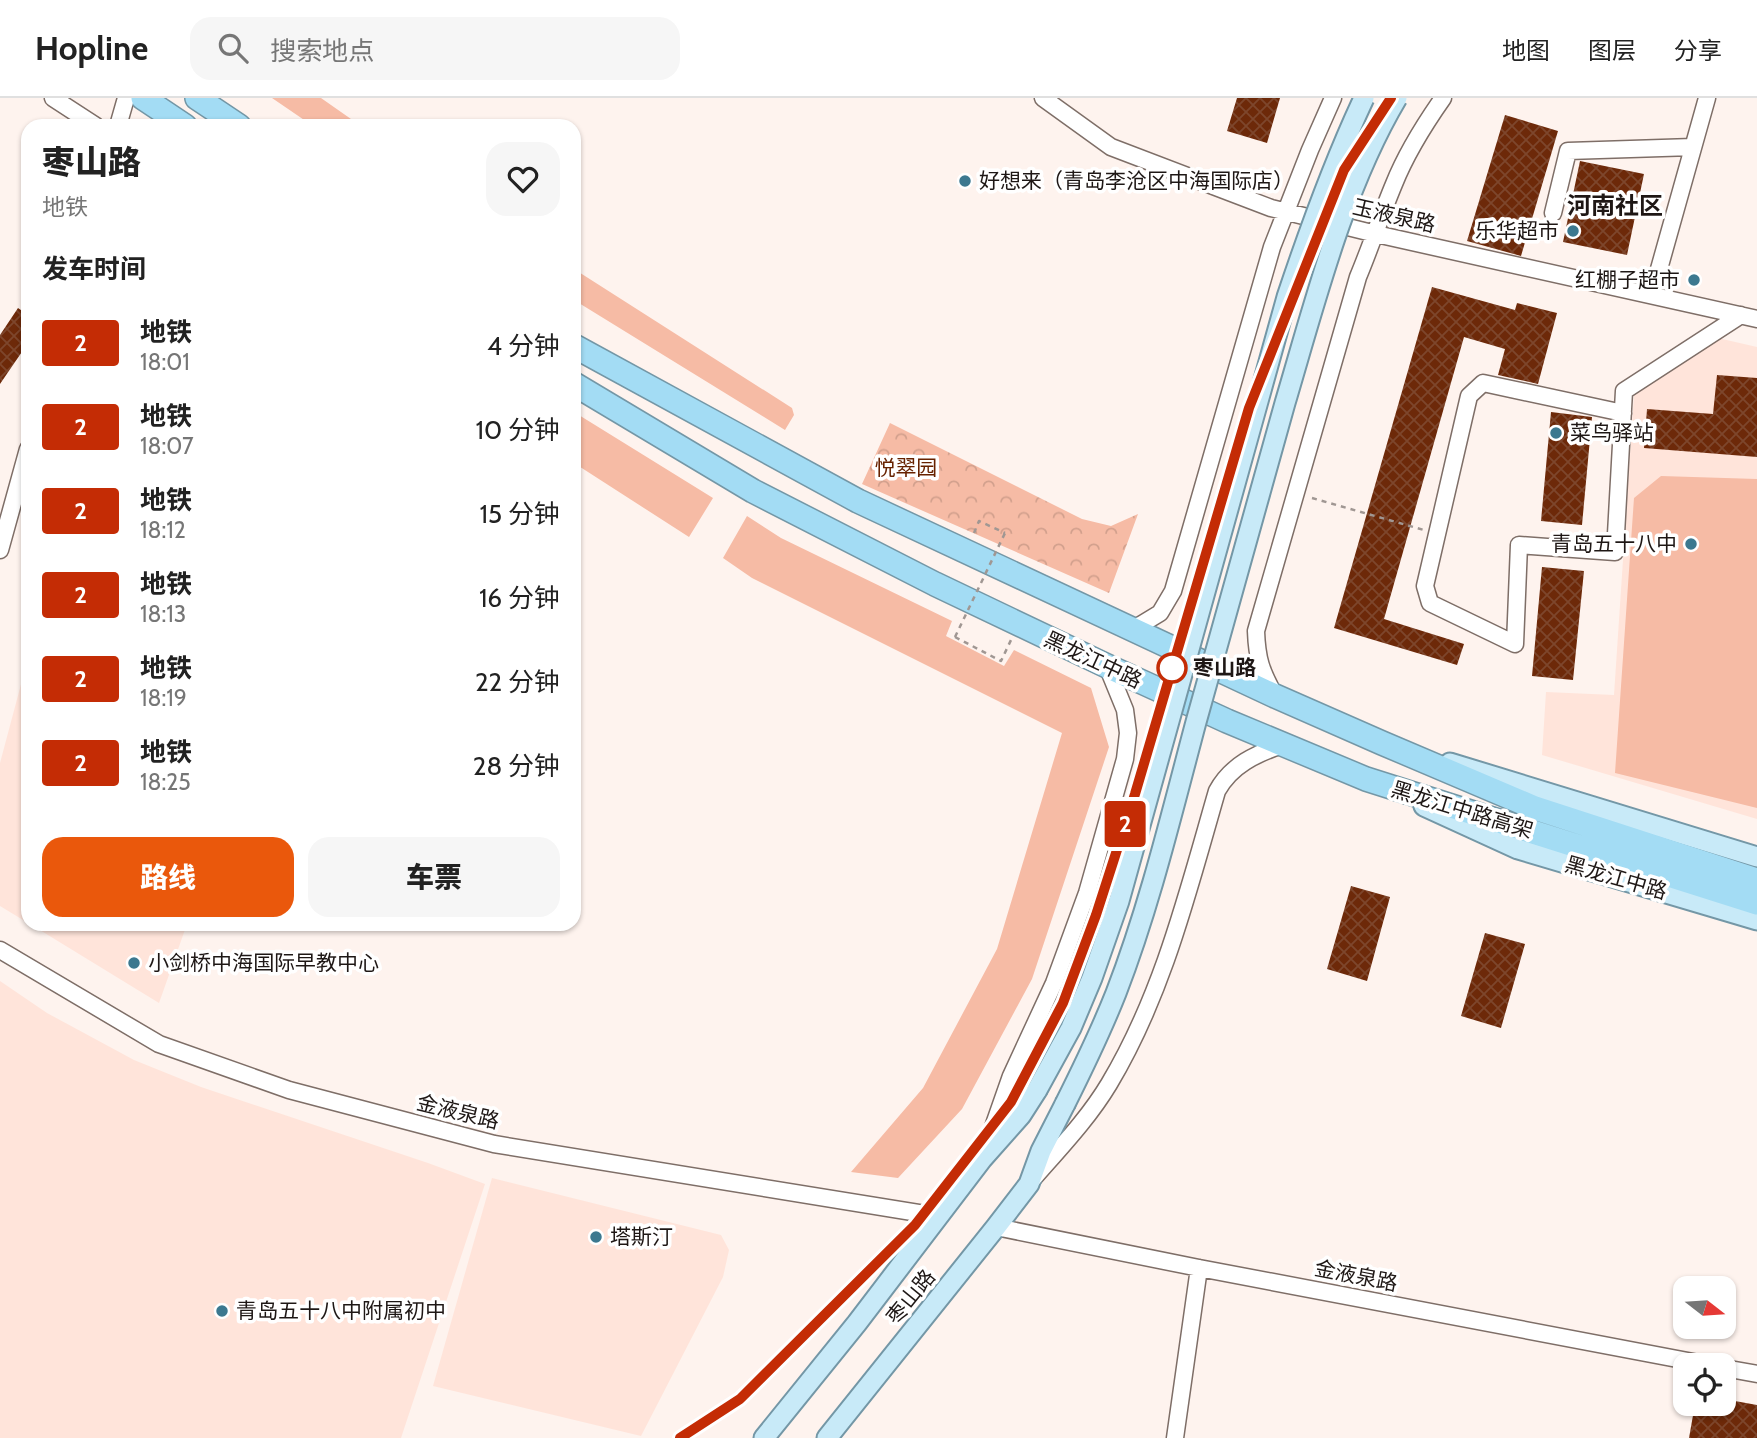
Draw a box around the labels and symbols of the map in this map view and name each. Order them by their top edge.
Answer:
place label: 好想来（青岛李沧区中海国际店） [979,168,1294,193]
marker: 好想来（青岛李沧区中海国际店） [957,173,973,189]
district label: 河南社区 [1567,191,1663,220]
street label: 玉液泉路 [1350,194,1438,237]
place label: 乐华超市 [1475,218,1559,243]
marker: 乐华超市 [1565,223,1581,239]
place label: 红棚子超市 [1575,267,1680,292]
marker: 红棚子超市 [1686,272,1702,288]
place label: 菜鸟驿站 [1570,420,1654,445]
marker: 菜鸟驿站 [1548,425,1564,441]
park label: 悦翠园 [875,455,938,480]
place label: 青岛五十八中 [1551,531,1677,556]
marker: 青岛五十八中 [1683,536,1699,552]
street label: 黑龙江中路 [1040,626,1146,693]
marker: 枣山路 [1157,653,1187,683]
place label: 枣山路 [1193,655,1256,680]
street label: 黑龙江中路高架 [1388,776,1536,843]
line badge: 2 [1102,801,1148,847]
street label: 黑龙江中路 [1562,851,1670,904]
place label: 小剑桥中海国际早教中心 [148,950,379,975]
marker: 小剑桥中海国际早教中心 [126,955,142,971]
street label: 金液泉路 [414,1089,502,1134]
place label: 塔斯汀 [610,1224,673,1249]
marker: 塔斯汀 [588,1229,604,1245]
street label: 金液泉路 [1312,1255,1400,1296]
street label: 枣山路 [881,1264,940,1329]
north arrow [1673,1276,1736,1339]
place label: 青岛五十八中附属初中 [236,1298,446,1323]
marker: 青岛五十八中附属初中 [214,1303,230,1319]

